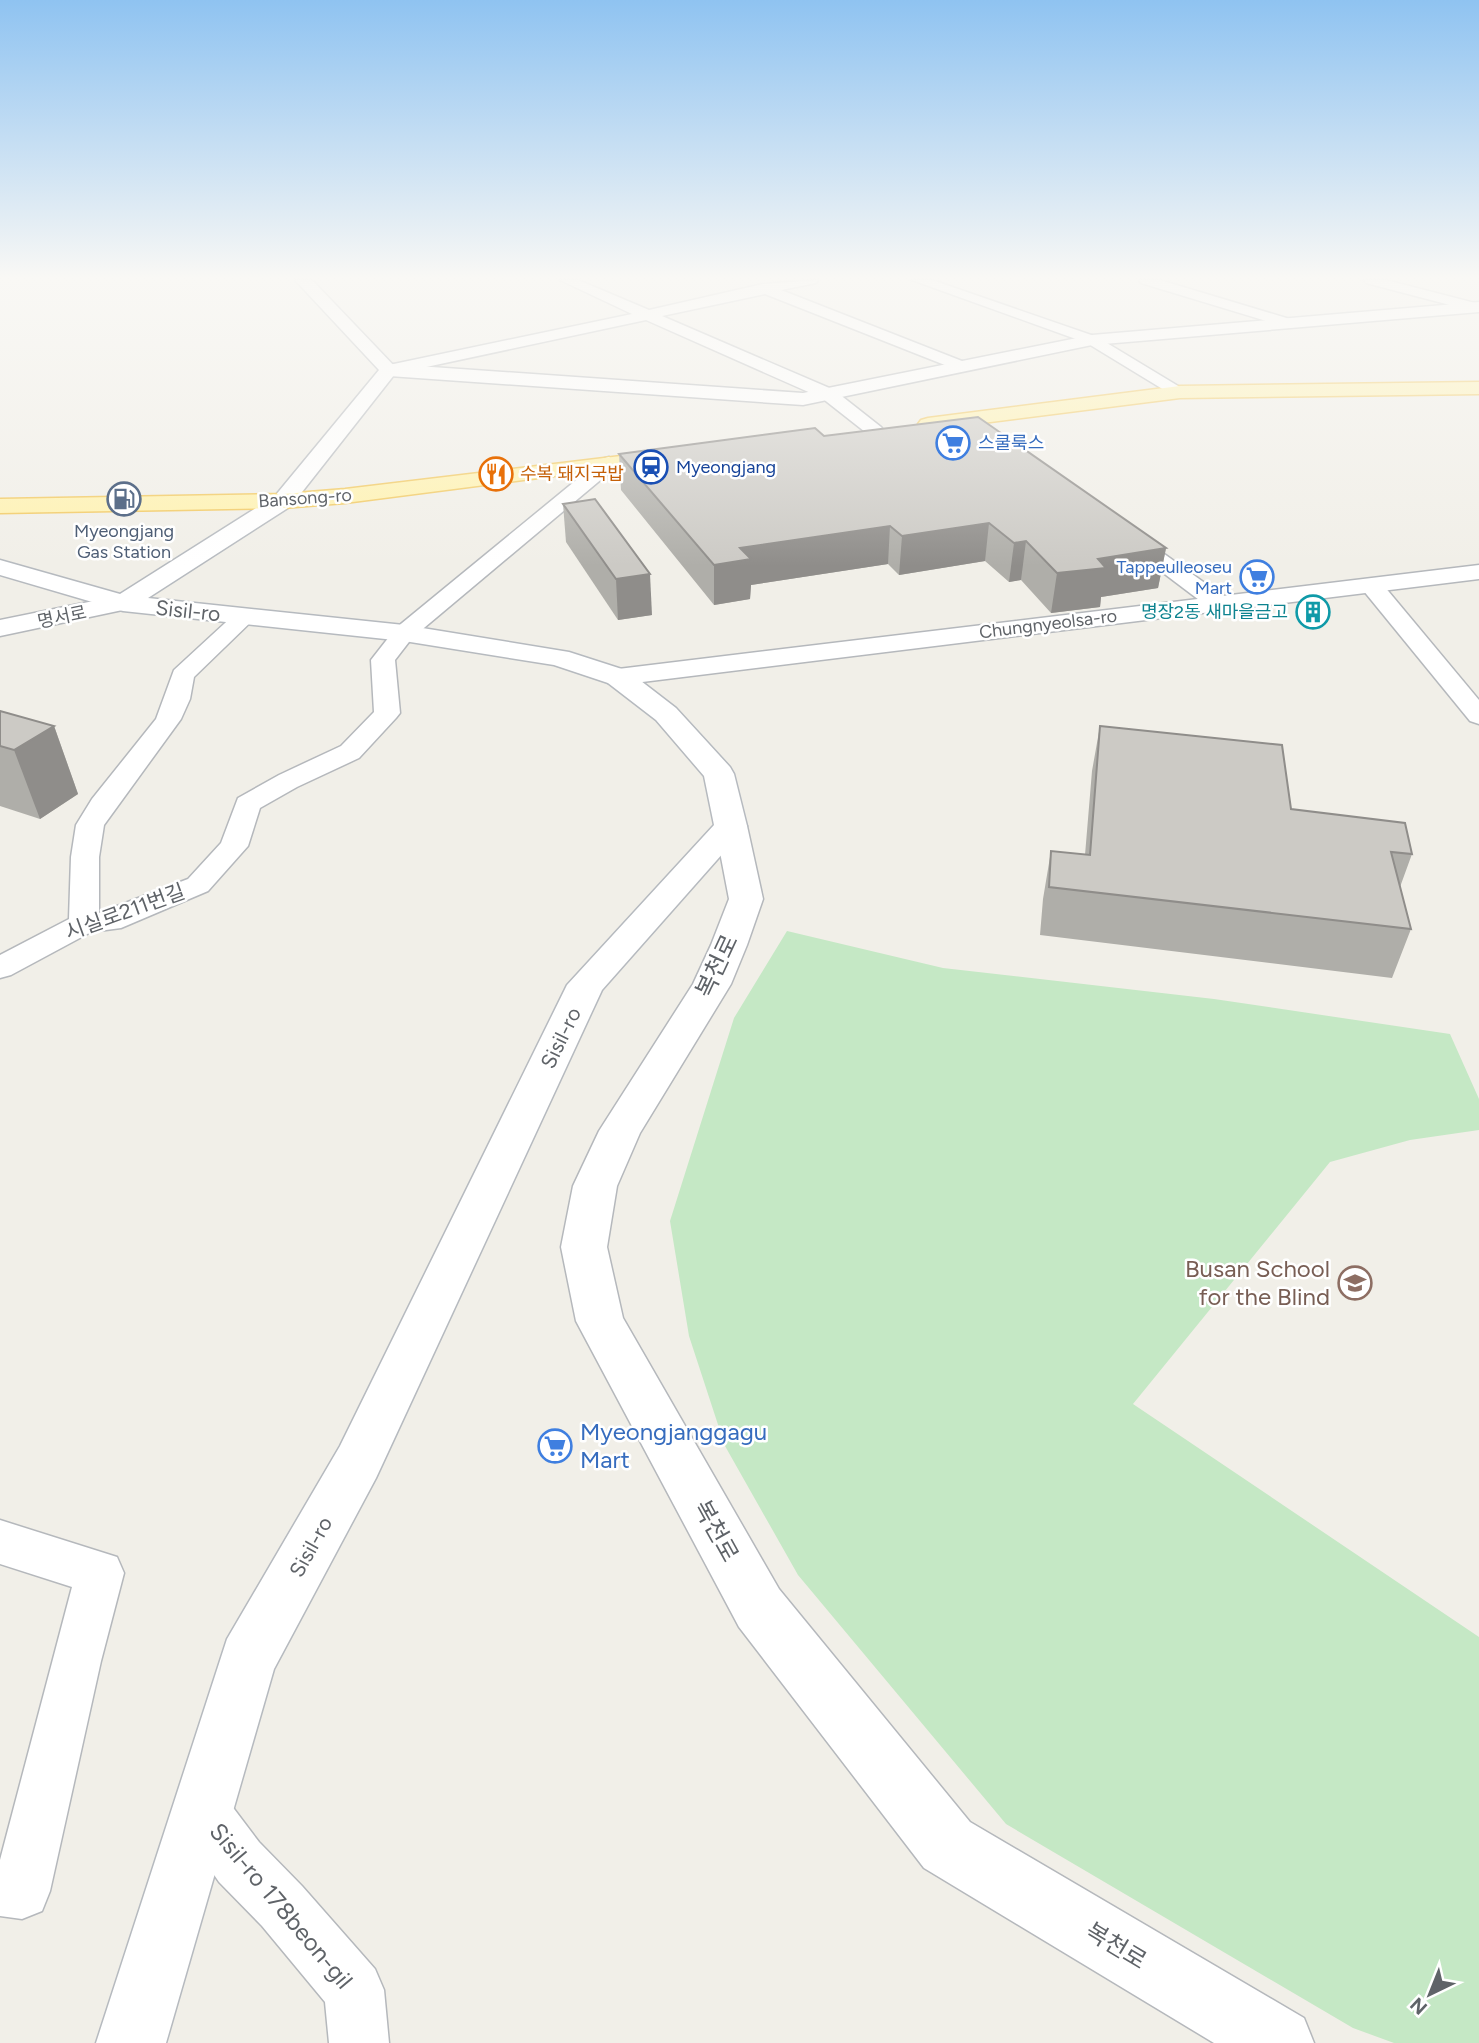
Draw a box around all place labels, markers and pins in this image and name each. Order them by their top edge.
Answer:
supermarket icon: 스쿨룩스 [934,424,972,462]
place label: 스쿨룩스 [978,432,1044,454]
station icon: Myeongjang [632,448,670,486]
restaurant icon: 수복 돼지국밥 [477,455,515,493]
place label: Myeongjang [676,456,776,478]
place label: 수복 돼지국밥 [520,463,624,485]
fuel station icon: Myeongjang Gas Station [105,480,143,518]
place label: Myeongjang Gas Station [74,520,174,563]
place label: Tappeulleoseu Mart [1116,556,1232,599]
supermarket icon: Tappeulleoseu Mart [1238,558,1276,596]
building icon: 명장2동 새마을금고 [1294,593,1332,631]
place label: 명장2동 새마을금고 [1141,601,1288,623]
place label: Busan School for the Blind [1185,1254,1330,1311]
school or university icon: Busan School for the Blind [1336,1264,1374,1302]
place label: Myeongjanggagu Mart [580,1417,767,1474]
supermarket icon: Myeongjanggagu Mart [536,1427,574,1465]

